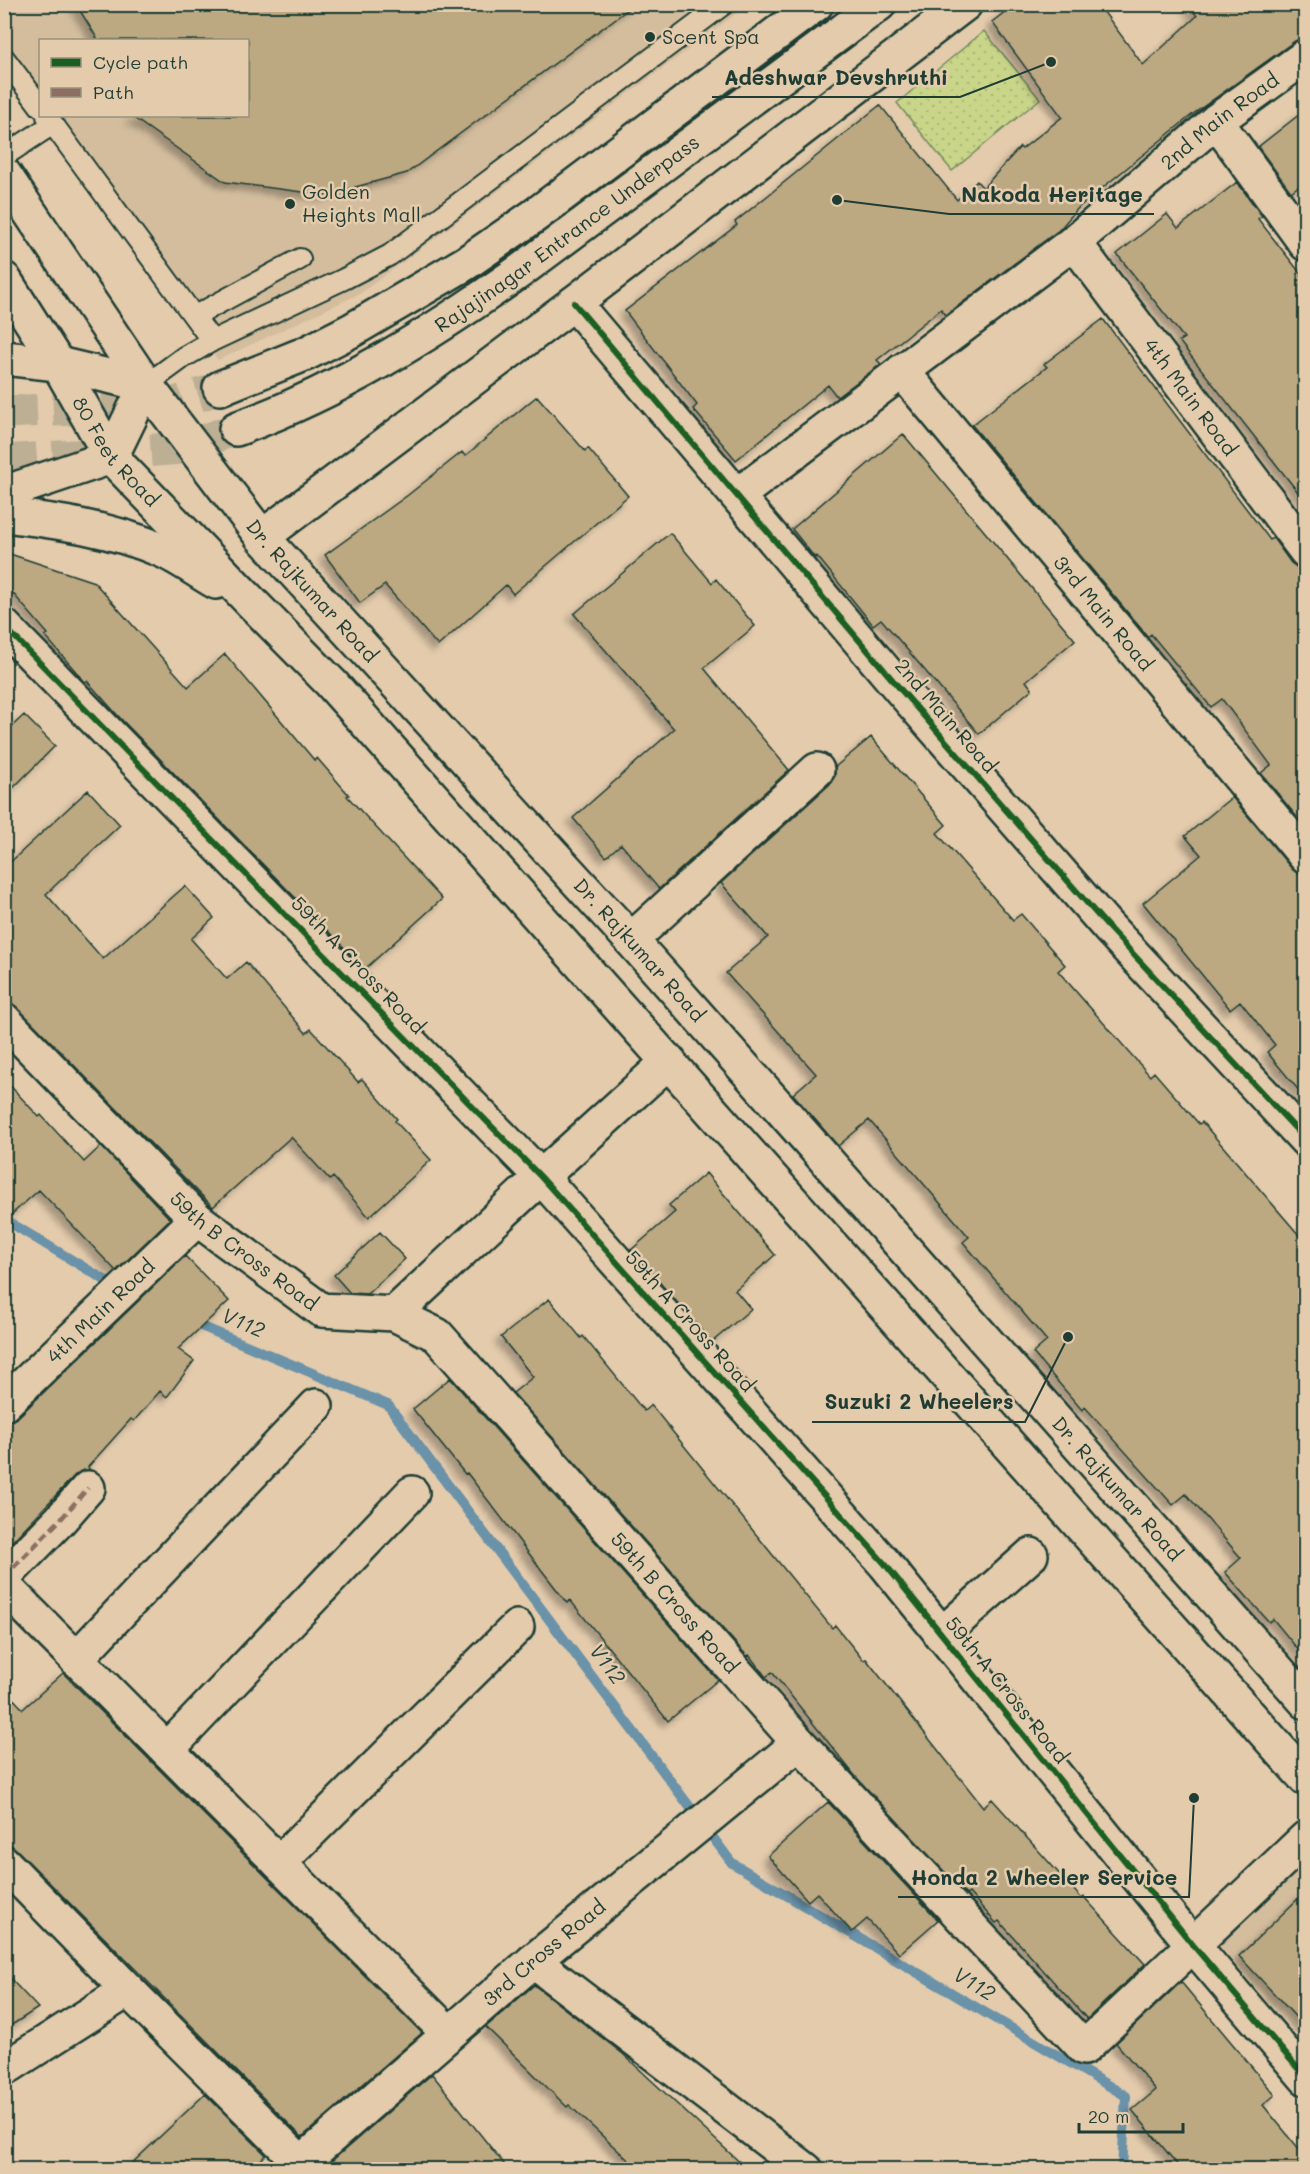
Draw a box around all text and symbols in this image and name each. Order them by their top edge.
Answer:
place label: Scent Spa [662,23,760,49]
marker: Scent Spa [643,30,657,44]
legend [39,39,249,117]
text: Cycle path [93,50,188,74]
callout: Adeshwar Devshruthi [712,58,960,97]
text: Adeshwar Devshruthi [724,63,948,90]
street label: 2nd Main Road [1155,66,1283,175]
text: Path [93,80,133,104]
street label: Rajajinagar Entrance Underpass [429,128,704,337]
callout: Nakoda Heritage [949,175,1154,214]
place label: Golden Heights Mall [302,178,421,227]
text: Nakoda Heritage [961,180,1143,207]
marker: Golden Heights Mall [283,197,297,211]
street label: 4th Main Road [1139,333,1244,460]
street label: 80 Feet Road [67,391,166,512]
street label: Dr. Rajkumar Road [241,514,384,667]
street label: 3rd Main Road [1048,549,1160,676]
street label: 2nd Main Road [890,653,1004,778]
street label: Dr. Rajkumar Road [569,872,711,1027]
street label: 59th A Cross Road [286,890,431,1039]
street label: 59th B Cross Road [165,1185,324,1316]
street label: 59th A Cross Road [620,1244,761,1397]
street label: 4th Main Road [40,1253,160,1368]
water label: V112 [218,1300,270,1343]
callout: Suzuki 2 Wheelers [812,1383,1025,1422]
text: Suzuki 2 Wheelers [824,1387,1014,1414]
street label: Dr. Rajkumar Road [1047,1410,1189,1566]
street label: 59th B Cross Road [606,1526,745,1678]
street label: 59th A Cross Road [940,1610,1075,1768]
water label: V112 [584,1637,633,1689]
callout: Honda 2 Wheeler Service [898,1858,1189,1897]
text: Honda 2 Wheeler Service [911,1863,1177,1890]
street label: 3rd Cross Road [477,1893,610,2011]
water label: V112 [949,1960,1001,2006]
scale bar [1079,2096,1182,2134]
text: 20 m [1088,2104,1129,2128]

